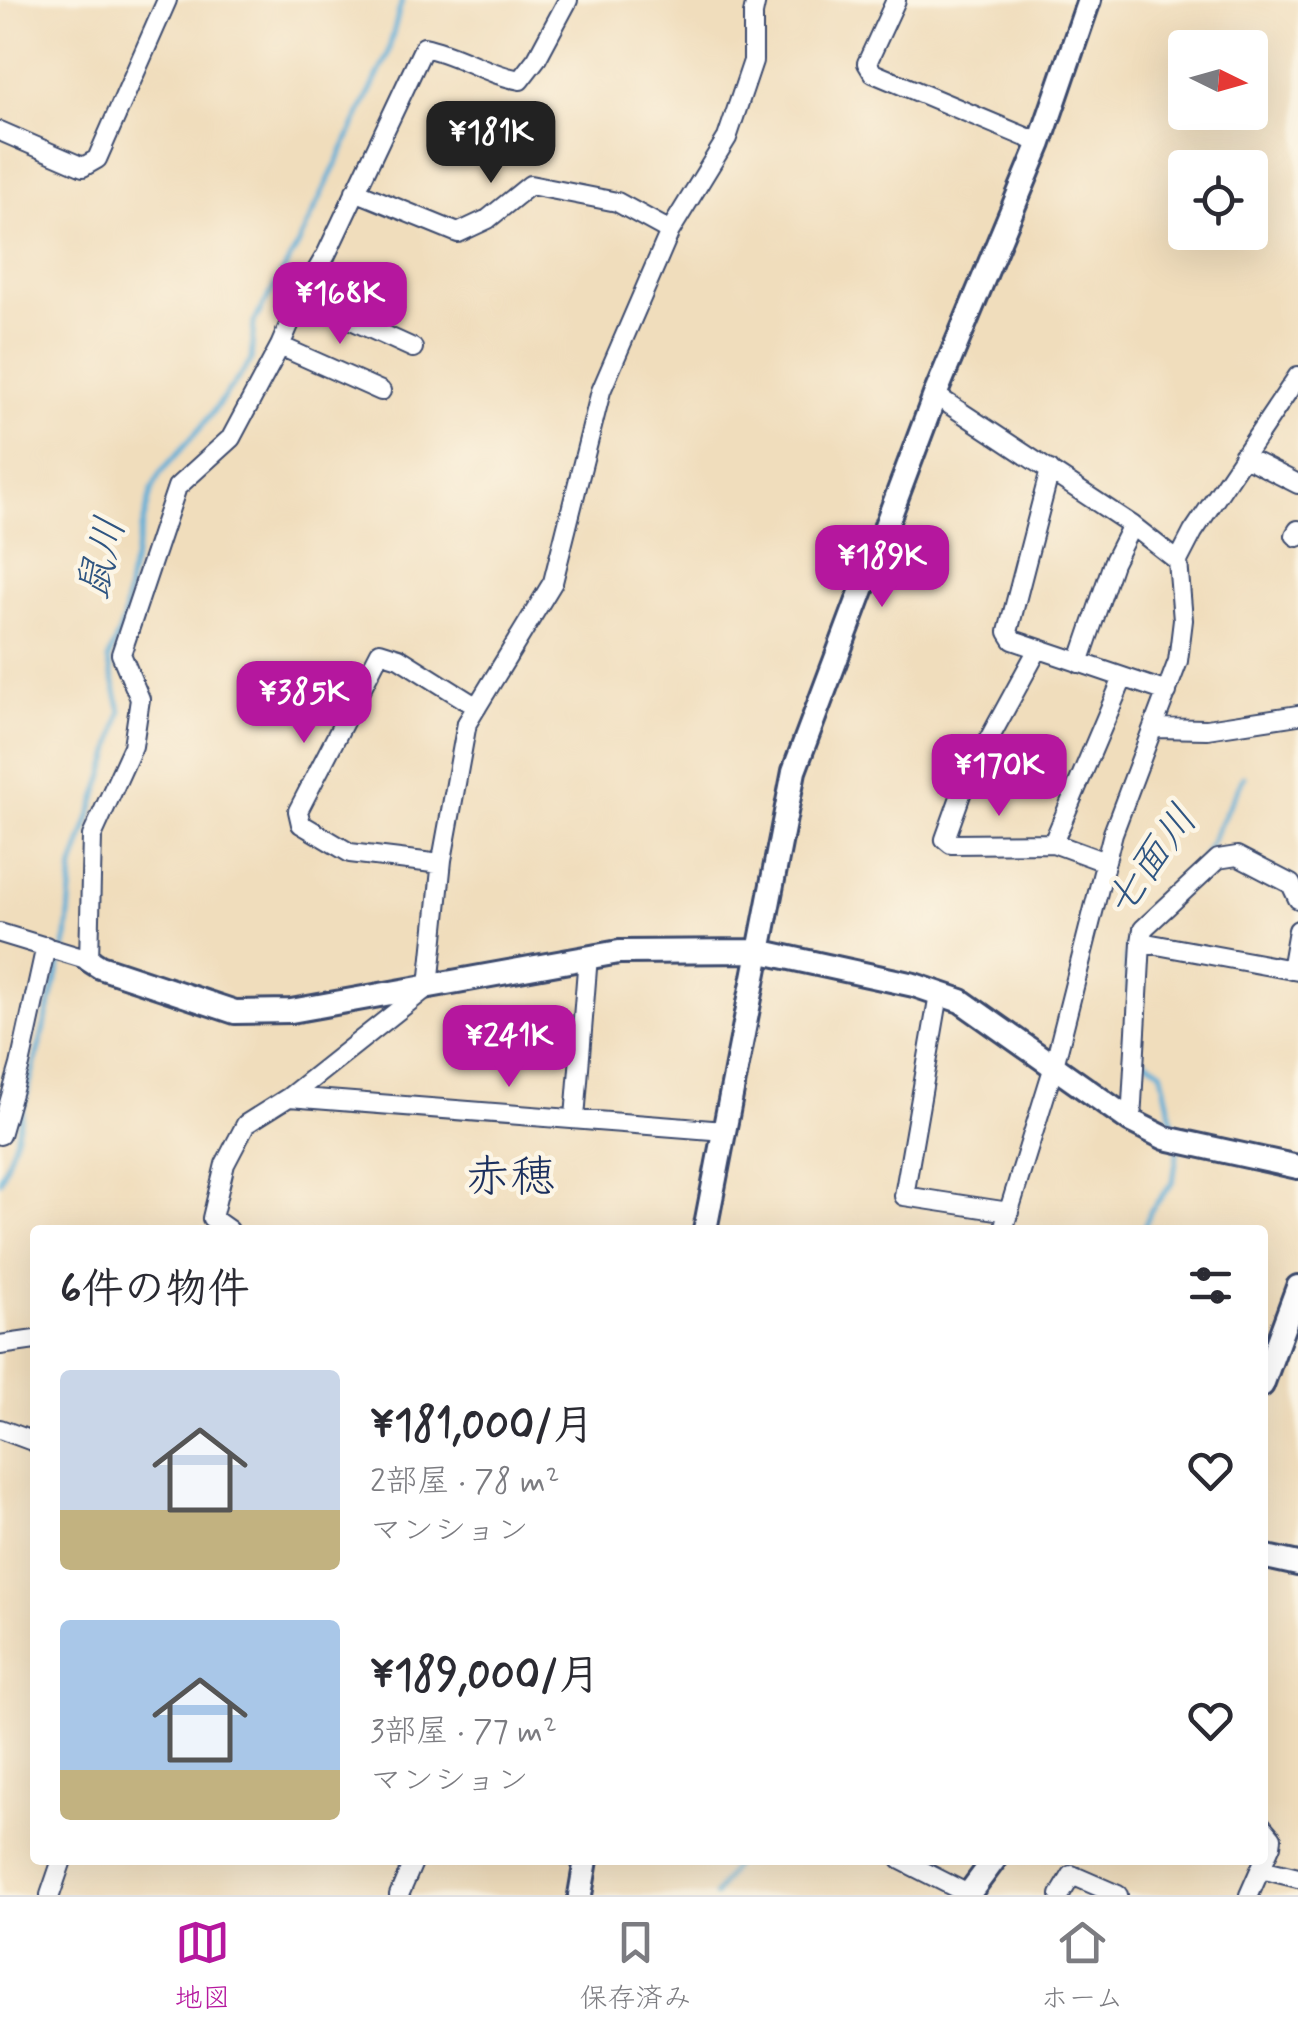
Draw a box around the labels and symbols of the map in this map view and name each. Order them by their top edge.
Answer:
north arrow [1168,30,1268,130]
pin: ¥181K [421,101,561,186]
pin: ¥168K [270,262,410,347]
water label: 鼠川 [66,512,140,606]
pin: ¥189K [812,525,952,610]
pin: ¥385K [234,661,374,746]
pin: ¥170K [929,734,1069,819]
water label: 七面川 [1093,795,1211,929]
pin: ¥241K [439,1005,579,1090]
district label: 赤穂 [465,1149,555,1208]

